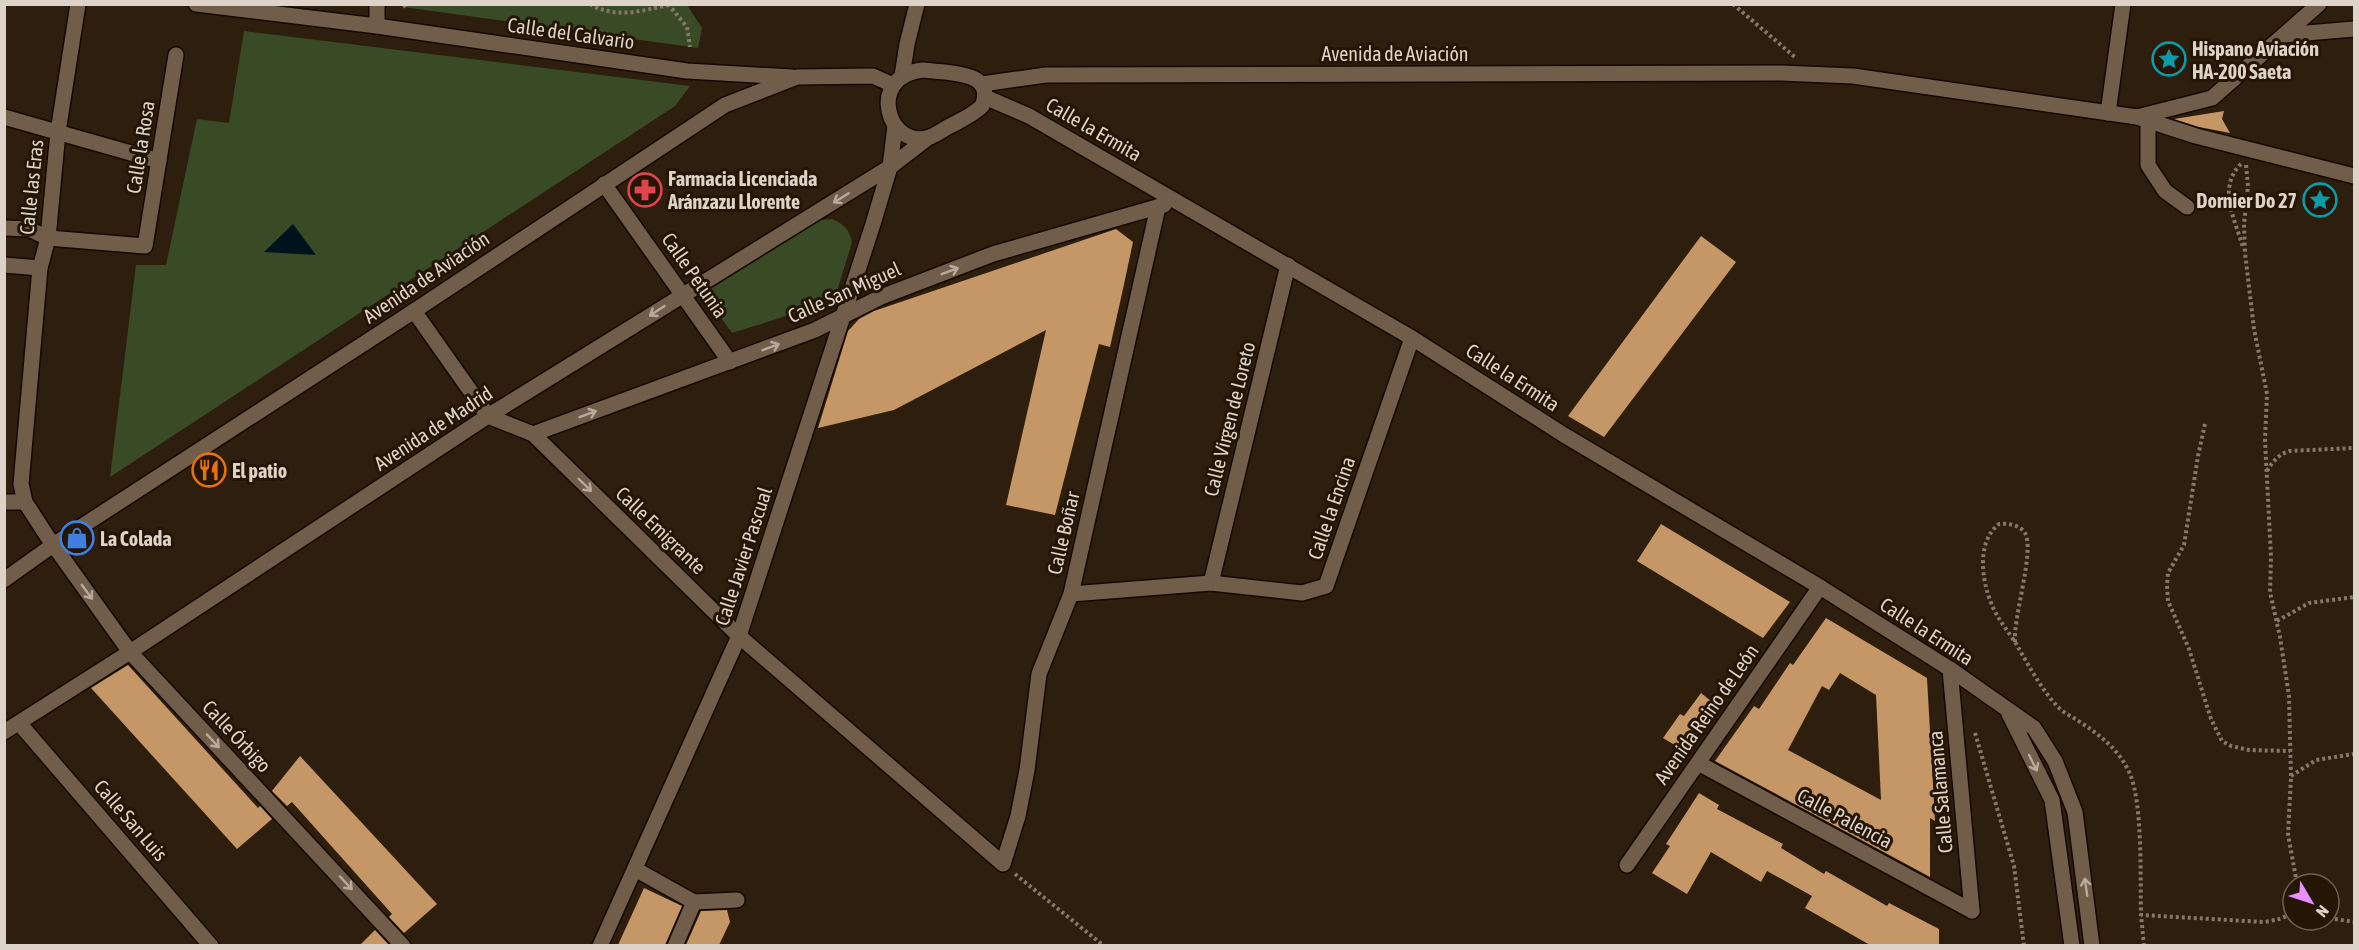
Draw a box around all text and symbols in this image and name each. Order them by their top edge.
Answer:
street label: Calle del Calvario [506,13,636,53]
place label: Hispano Aviación HA-200 Saeta [2192,37,2319,83]
place icon: Hispano Aviación HA-200 Saeta [2151,41,2187,77]
street label: Avenida de Aviación [1321,42,1469,65]
street label: Calle la Ermita [1042,92,1146,166]
street label: Calle la Rosa [121,99,159,195]
street label: Calle las Eras [15,138,47,236]
place label: Farmacia Licenciada Aránzazu Llorente [667,167,817,213]
pharmacy icon: Farmacia Licenciada Aránzazu Llorente [627,172,663,208]
place icon: Dornier Do 27 [2302,182,2338,218]
place label: Dornier Do 27 [2196,189,2297,212]
one-way arrow [833,192,850,204]
street label: Avenida de Aviación [359,226,493,328]
street label: Calle Petunia [657,228,733,322]
street label: Calle San Miguel [784,257,905,327]
one-way arrow [940,264,959,275]
one-way arrow [648,304,665,317]
street label: Calle la Ermita [1462,338,1564,416]
street label: Calle Virgen de Loreto [1199,339,1259,499]
one-way arrow [761,341,780,352]
street label: Avenida de Madrid [370,381,496,475]
one-way arrow [578,408,597,419]
restaurant icon: El patio [191,452,227,488]
street label: Calle la Encina [1303,454,1359,562]
place label: El patio [232,459,287,482]
one-way arrow [578,478,593,493]
street label: Calle Emigrante [611,482,711,578]
street label: Calle Javier Pascual [710,483,776,628]
street label: Calle Boñar [1042,488,1084,577]
shop icon: La Colada [59,520,95,556]
place label: La Colada [100,527,172,550]
one-way arrow [81,584,93,600]
street label: Calle la Ermita [1876,592,1978,670]
street label: Avenida Reino de León [1649,640,1763,788]
street label: Calle Órbigo [198,695,276,777]
street label: Calle Salamanca [1923,730,1957,854]
one-way arrow [206,733,220,748]
one-way arrow [2028,754,2040,772]
street label: Calle San Luis [90,775,172,865]
street label: Calle Palencia [1794,783,1896,853]
north arrow [2281,872,2341,932]
one-way arrow [339,876,353,891]
one-way arrow [2080,878,2091,898]
text: N [2313,902,2333,921]

